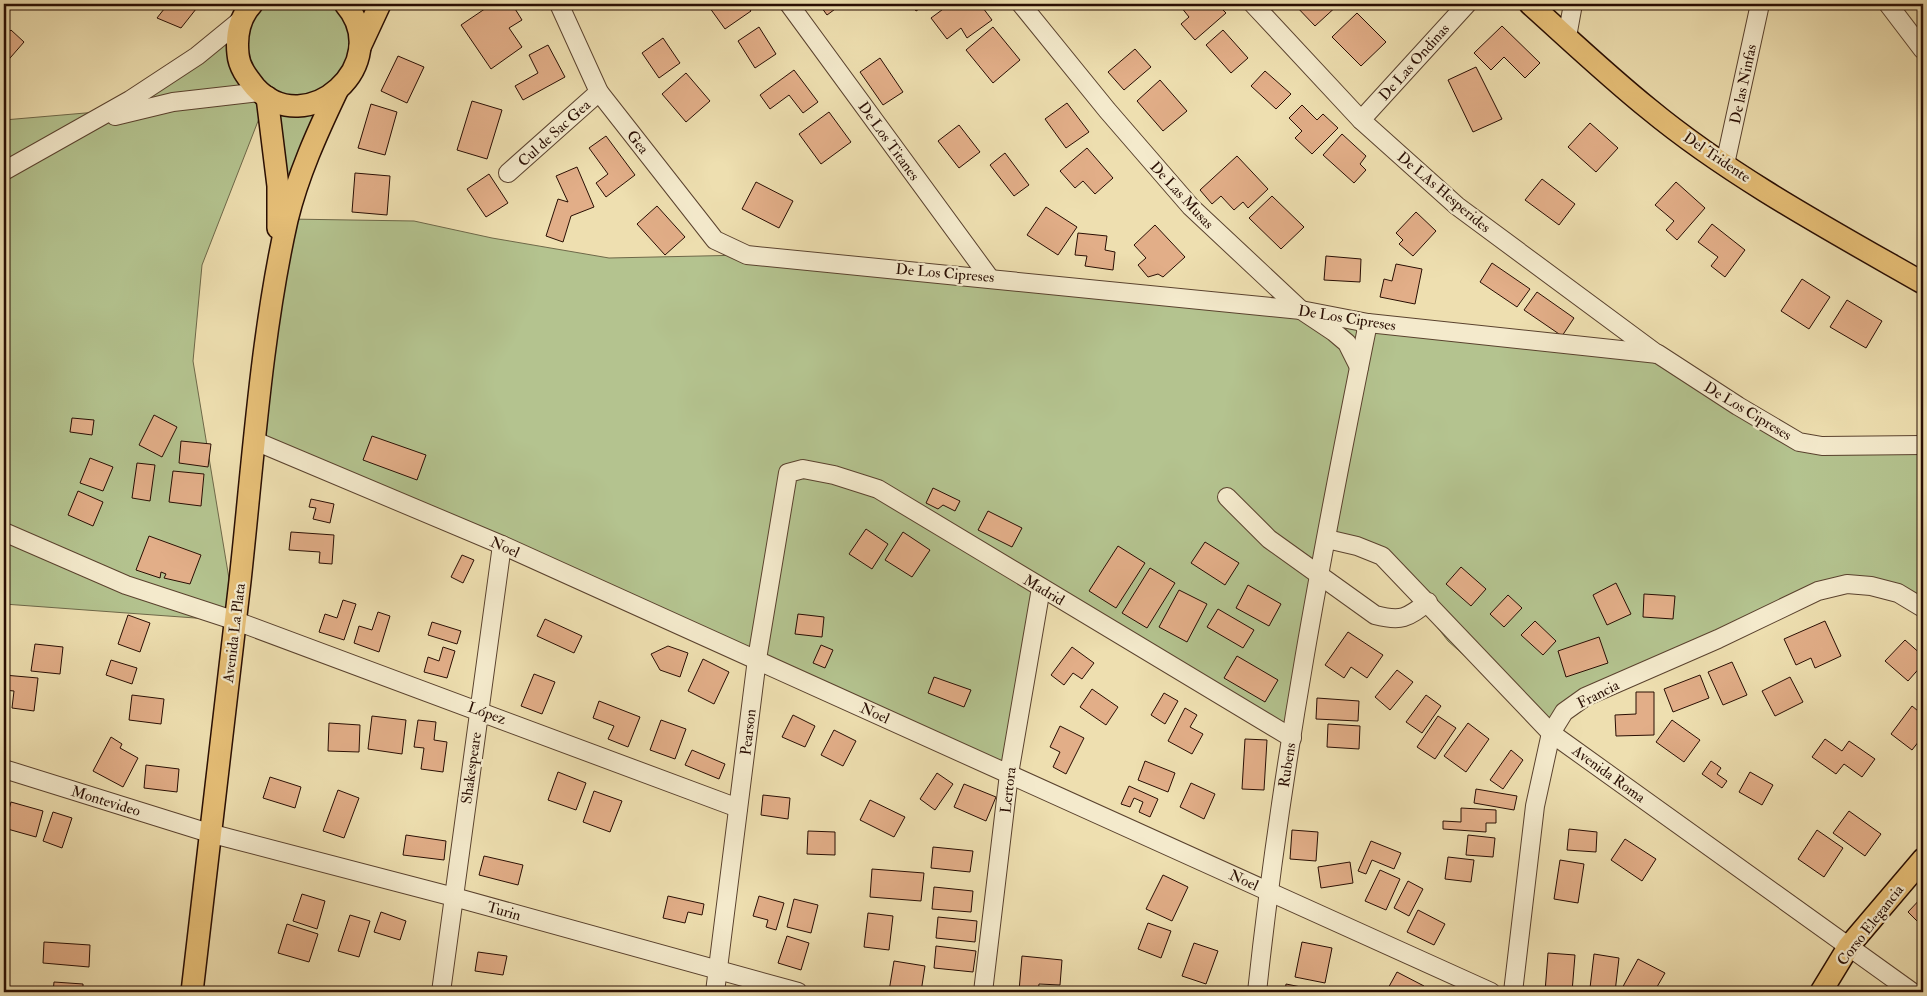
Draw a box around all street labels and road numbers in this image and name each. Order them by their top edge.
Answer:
street label: De Las Ondinas [1375,20,1454,105]
street label: De las Ninfas [1726,42,1761,126]
street label: Cul de Sac Gea [514,95,595,171]
street label: De Los Titanes [854,98,924,185]
street label: Gea [622,127,653,159]
street label: Del Tridente [1680,128,1754,187]
street label: De LAs Hesperides [1392,148,1494,238]
street label: De Las Musas [1146,158,1218,233]
street label: De Los Cipreses [895,260,995,288]
street label: De Los Cipreses [1296,301,1397,337]
street label: De Los Cipreses [1700,378,1795,446]
street label: Noel [487,533,523,562]
street label: Madrid [1020,571,1068,610]
street label: Avenida La Plata [219,581,250,685]
street label: Francia [1574,675,1623,713]
street label: López [465,698,509,730]
street label: Noel [857,699,893,728]
street label: Pearson [736,708,761,756]
street label: Shakespeare [457,731,487,805]
street label: Rubens [1275,741,1300,789]
street label: Avenida Roma [1568,741,1650,808]
street label: Lertora [996,765,1021,814]
street label: Montevideo [69,782,143,821]
street label: Noel [1226,866,1262,895]
street label: Corso Elegancia [1833,880,1908,970]
street label: Turin [485,898,523,925]

